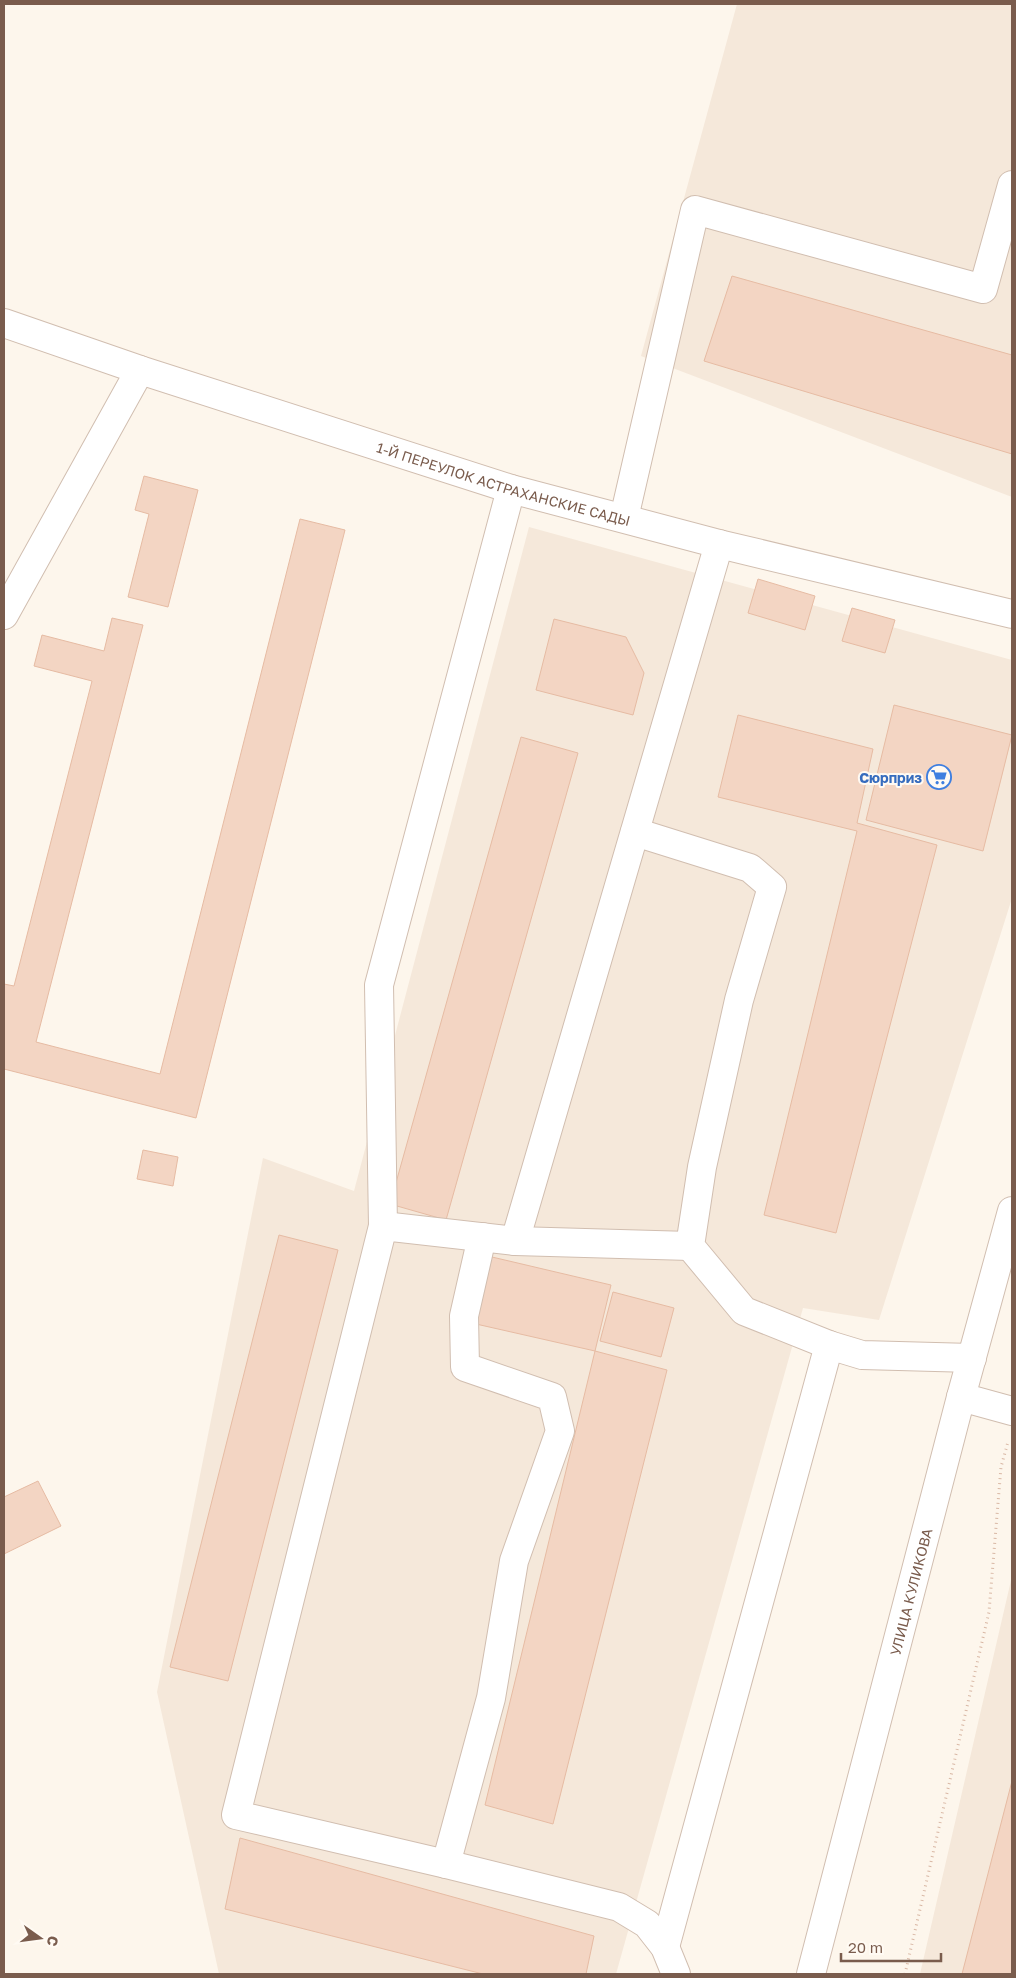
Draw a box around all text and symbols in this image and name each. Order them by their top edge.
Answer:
street label: 1-Й ПЕРЕУЛОК АСТРАХАНСКИЕ САДЫ [375,438,632,529]
supermarket icon: Сюрприз [926,764,952,790]
place label: Сюрприз [859,769,922,786]
street label: УЛИЦА КУЛИКОВА [886,1526,935,1657]
north arrow [15,1913,65,1963]
scale bar [841,1930,941,1962]
text: С [44,1934,63,1948]
text: 20 m [848,1938,883,1956]

